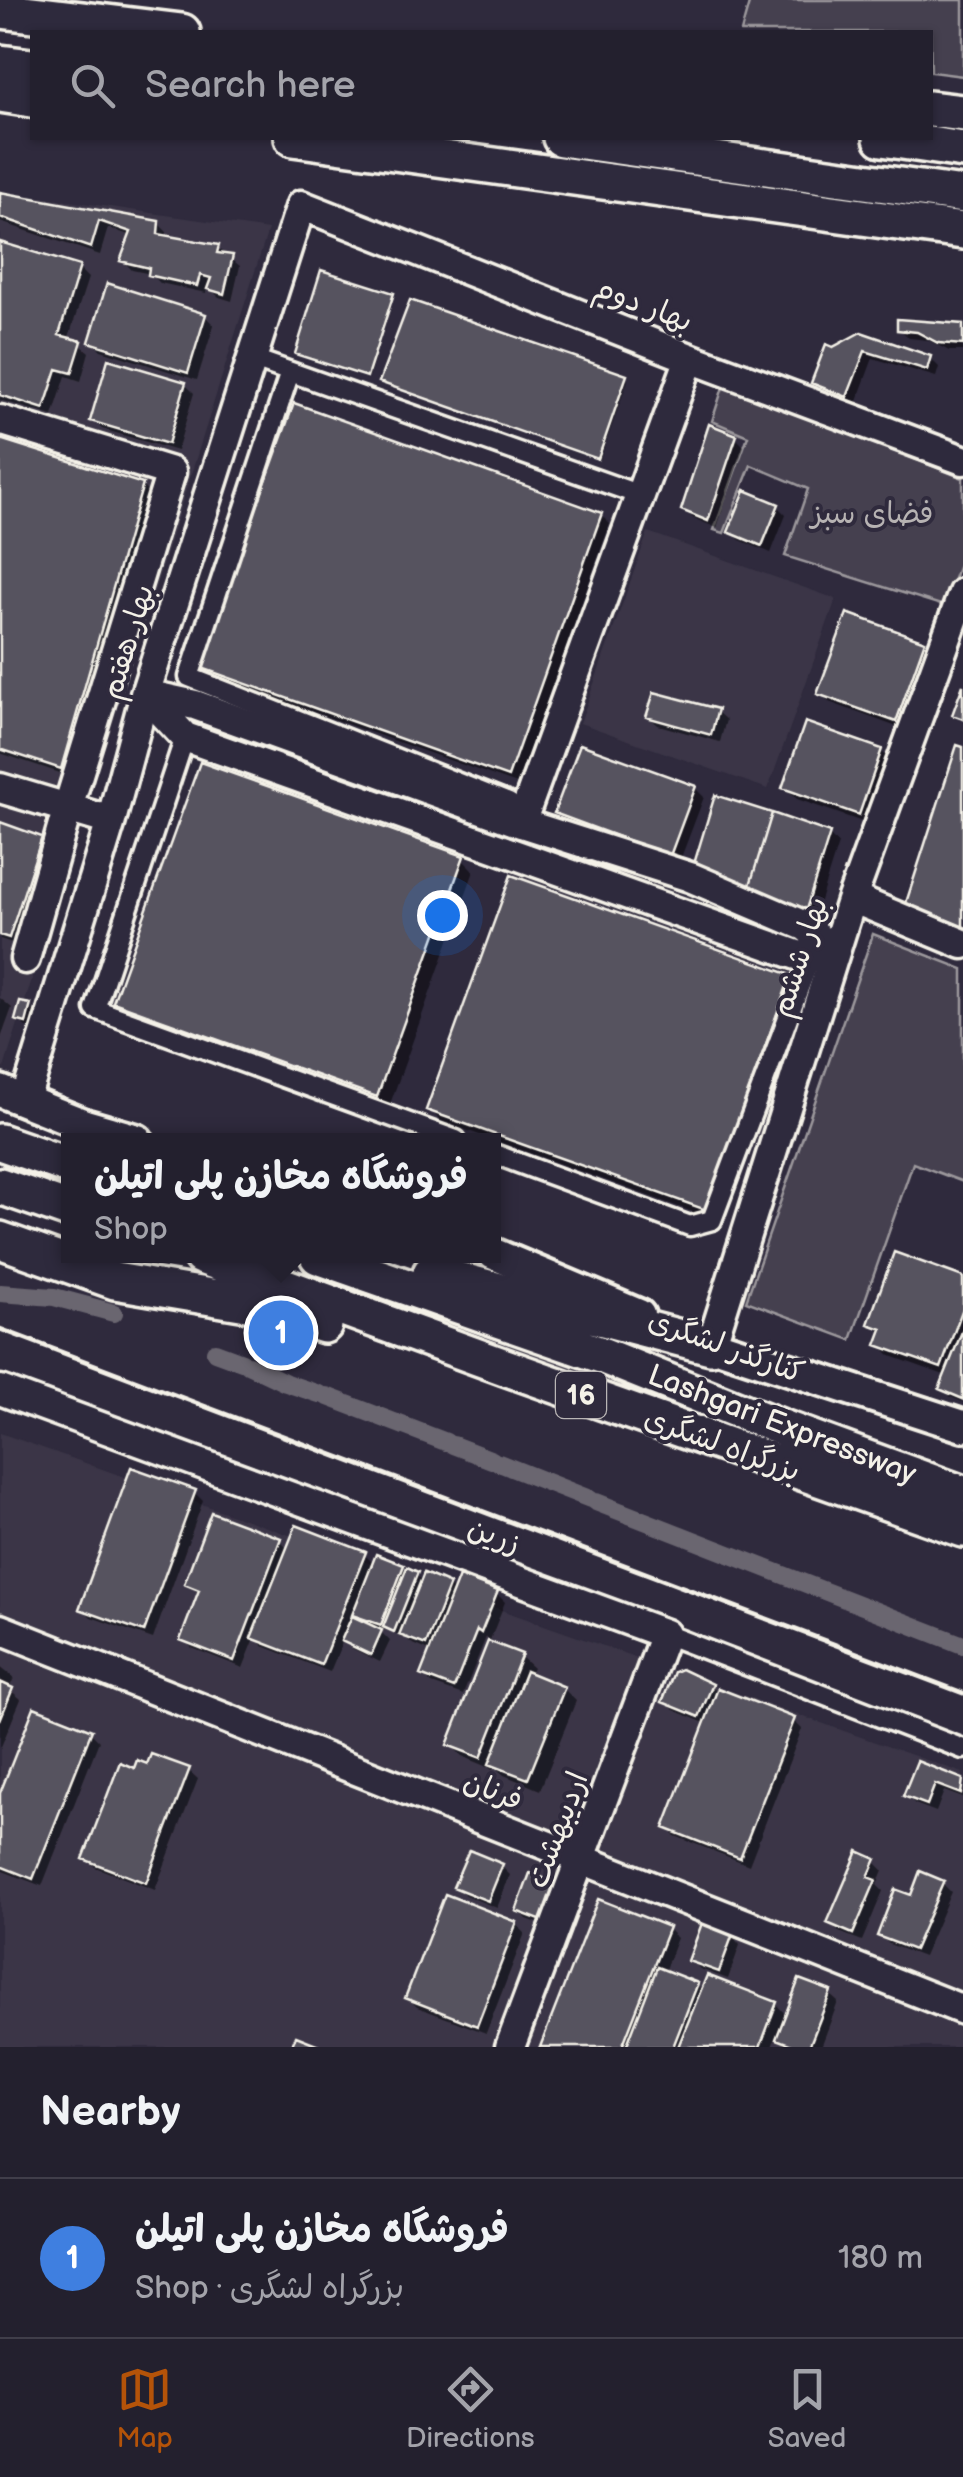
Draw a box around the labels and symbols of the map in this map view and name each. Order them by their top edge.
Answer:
street label: بهار دوم [587,270,697,344]
park label: فضای سبز [808,496,933,532]
street label: بهار هفتم [94,580,165,705]
your location [417,890,468,941]
street label: بهار ششم [764,892,839,1023]
pin: 1 [248,1296,314,1370]
street label: کنارگذر لشگری [643,1302,809,1392]
street label: Lashgari Expressway [643,1357,922,1493]
road number: 16 [556,1372,606,1418]
street label: بزرگراه لشگری [639,1400,805,1490]
street label: زرین [463,1510,525,1562]
street label: فرنان [458,1763,528,1819]
street label: اردیبهشت [519,1767,597,1893]

